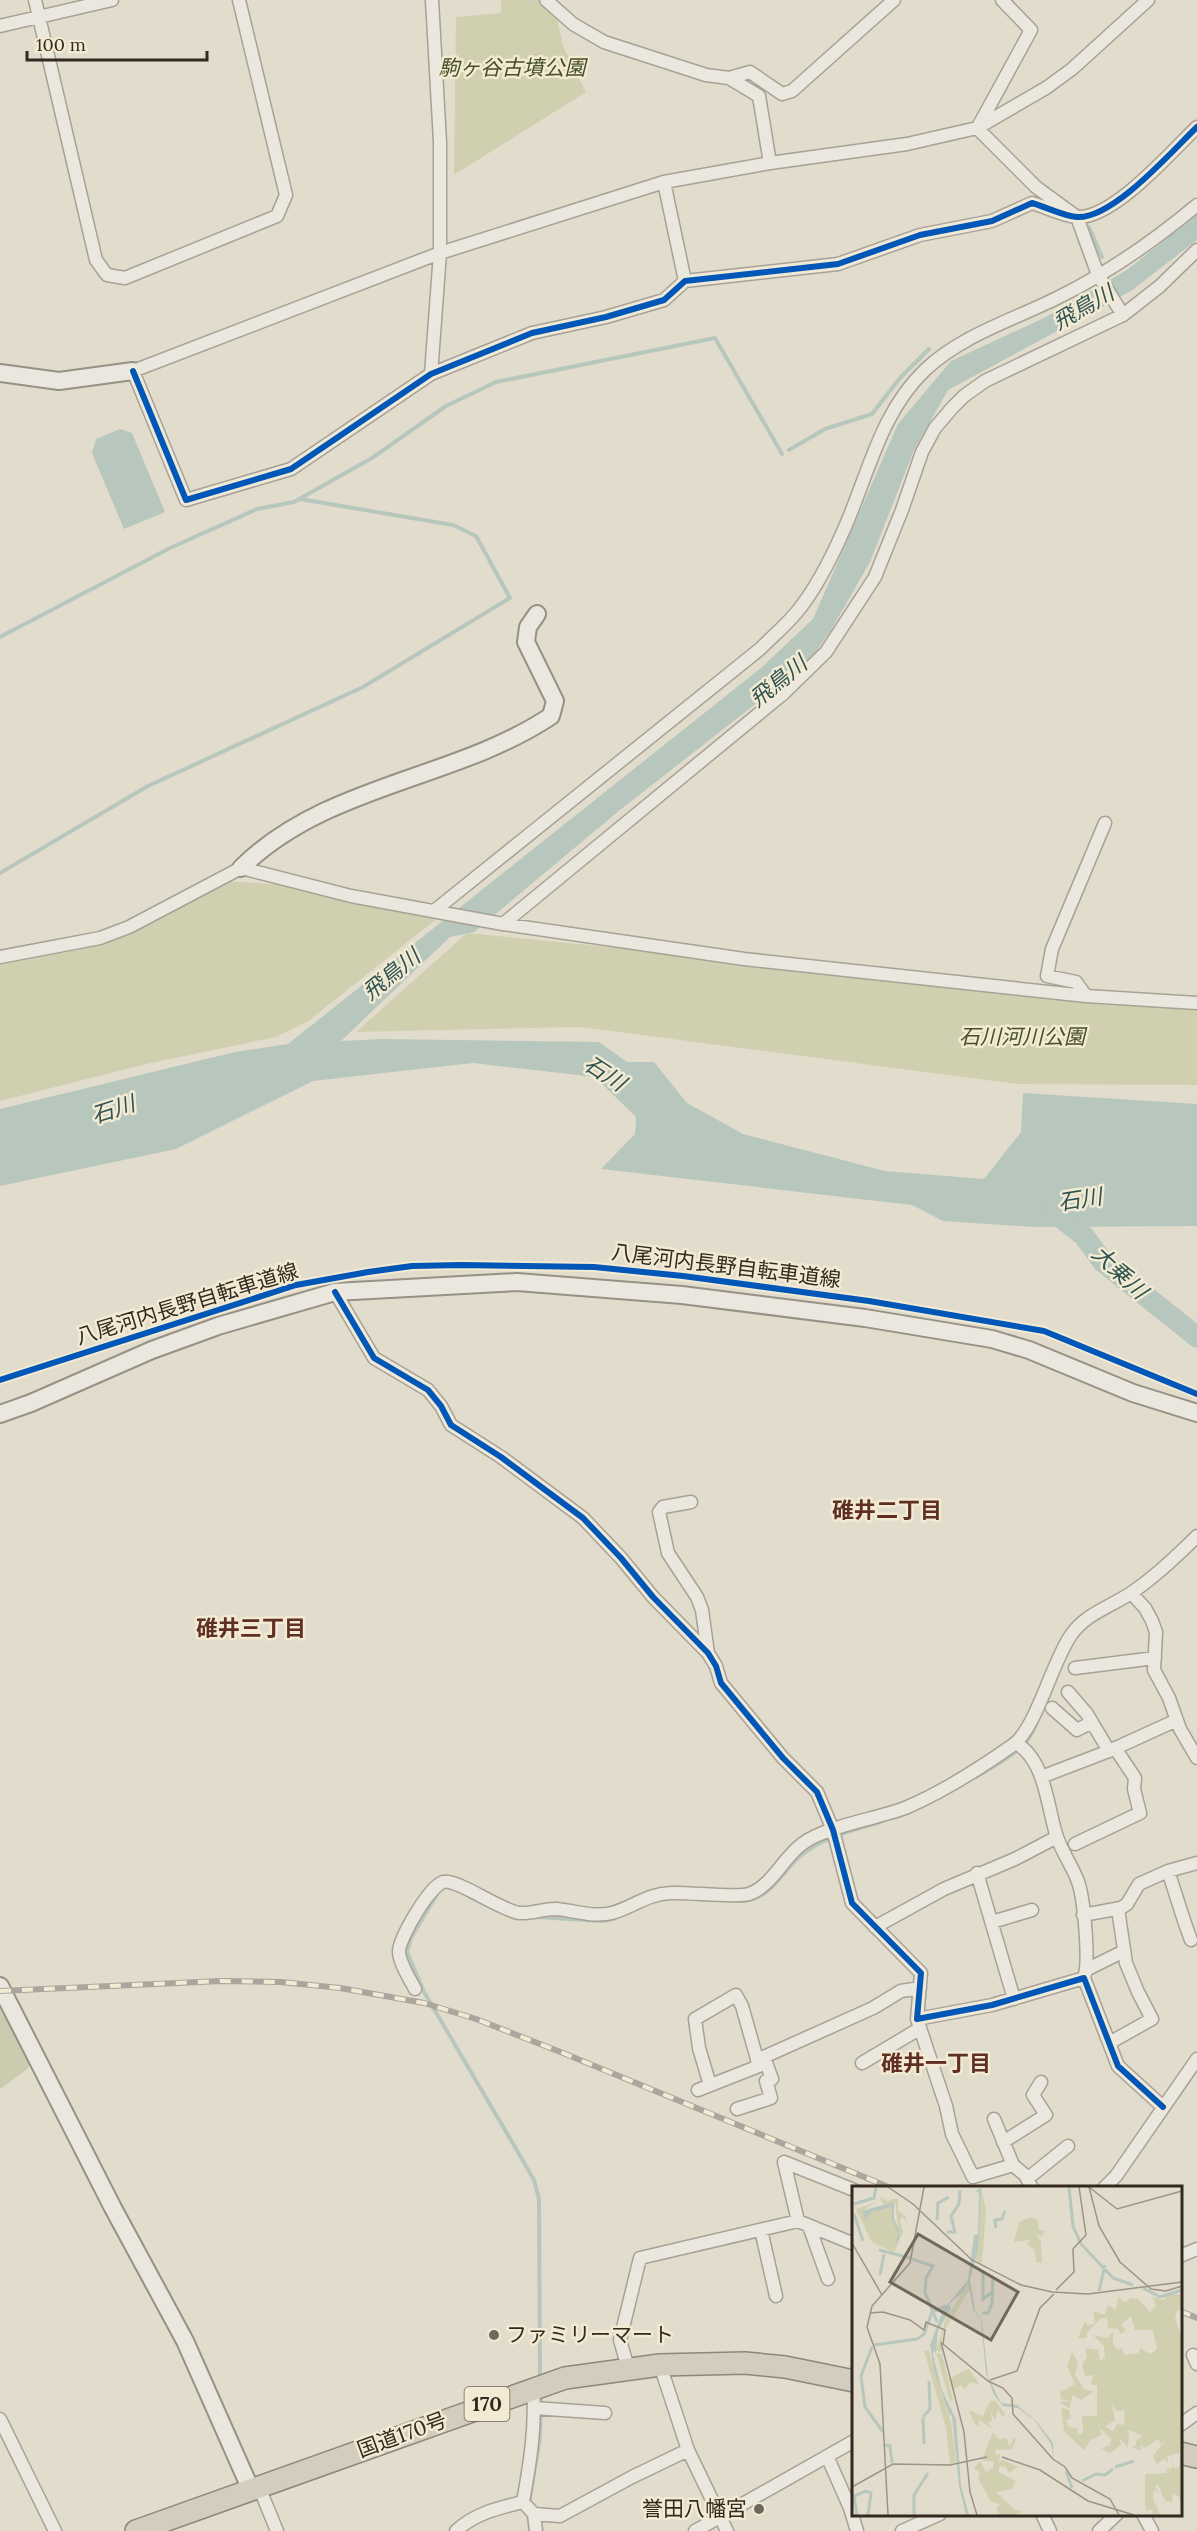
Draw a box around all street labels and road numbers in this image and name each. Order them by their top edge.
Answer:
street label: 八尾河内長野自転車道線 [610,1238,842,1293]
street label: 八尾河内長野自転車道線 [72,1257,301,1350]
road number: 170 [464,2387,510,2421]
street label: 国道170号 [353,2406,450,2463]

